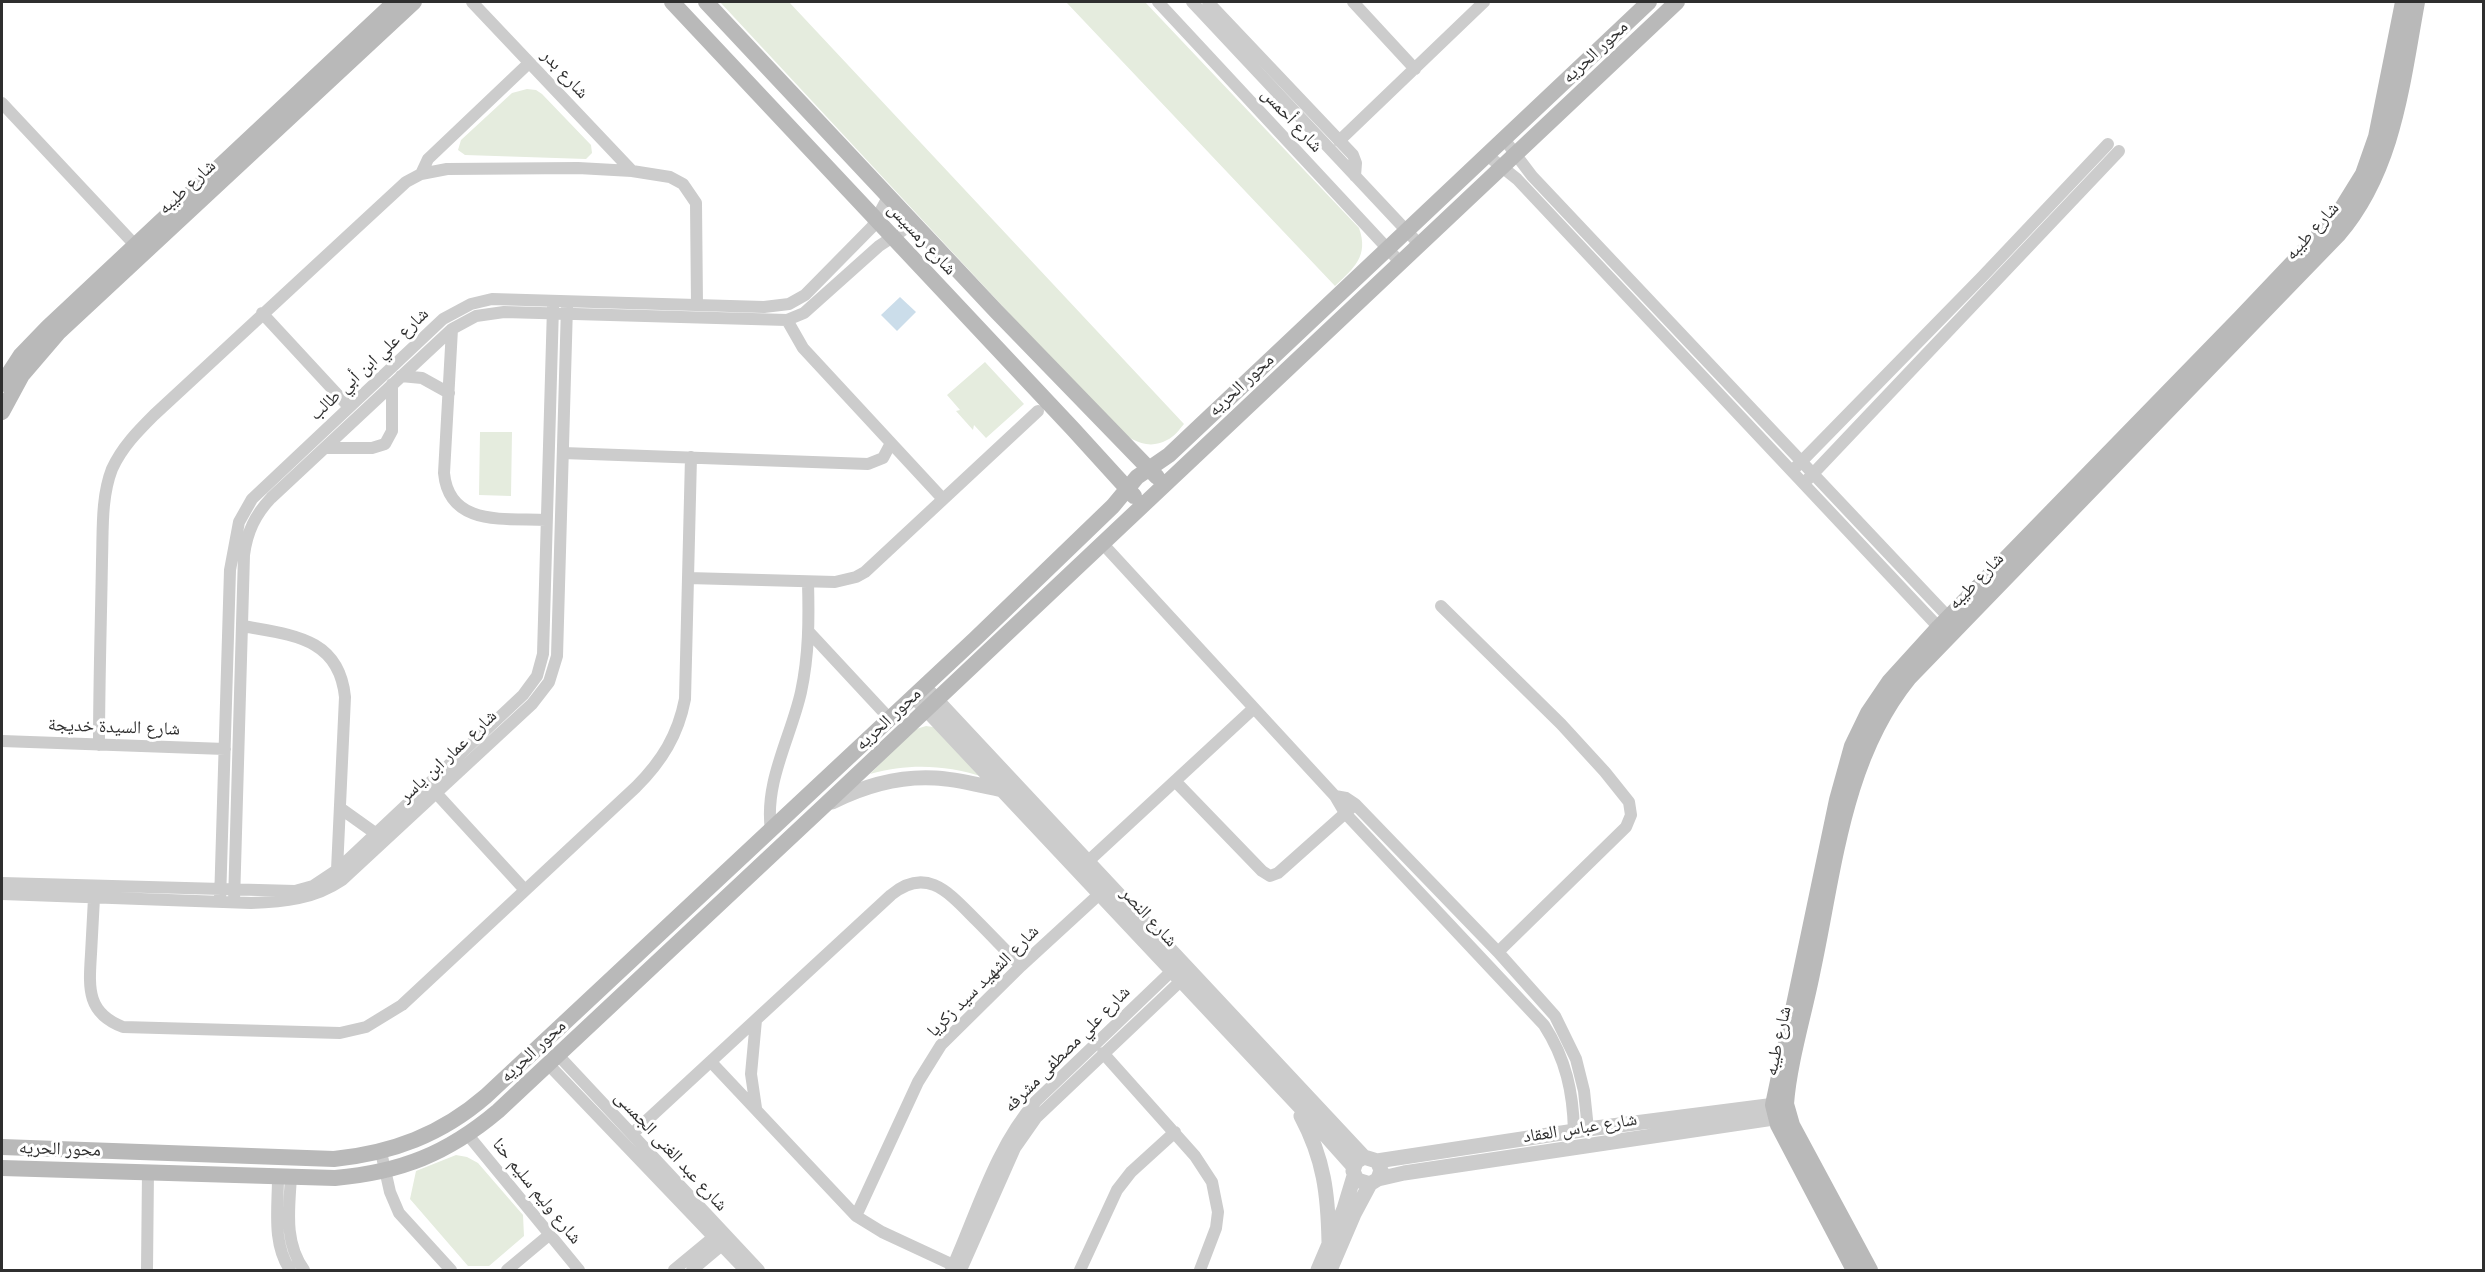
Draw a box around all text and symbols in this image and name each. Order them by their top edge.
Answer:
street label: محور الحريه [1558,16,1632,88]
street label: شارع بدر [537,45,593,103]
street label: شارع أحمس [1257,83,1327,157]
street label: شارع طيبه [154,155,220,219]
street label: شارع رمسيس [883,198,961,280]
street label: شارع طيبه [2280,198,2344,264]
street label: شارع علي ابن أبي طالب [305,303,433,425]
street label: محور الحريه [1204,349,1278,421]
street label: شارع طيبه [1944,548,2008,614]
street label: محور الحريه [851,683,925,755]
street label: شارع عمار ابن ياسر [395,705,501,807]
street label: شارع السيدة خديجة [48,714,180,740]
street label: شارع النصر [1116,883,1182,951]
street label: شارع الشهيد سيد زكريا [923,921,1043,1041]
street label: شارع علي مصطفى مشرفه [999,981,1135,1117]
street label: شارع طيبه [1760,1004,1796,1078]
street label: محور الحريه [496,1015,570,1087]
street label: شارع عبد الغنى الجمسى [610,1087,732,1215]
street label: شارع عباس العقاد [1521,1108,1639,1148]
street label: شارع وليم سليم حنا [488,1134,586,1248]
street label: محور الحريه [19,1137,101,1161]

